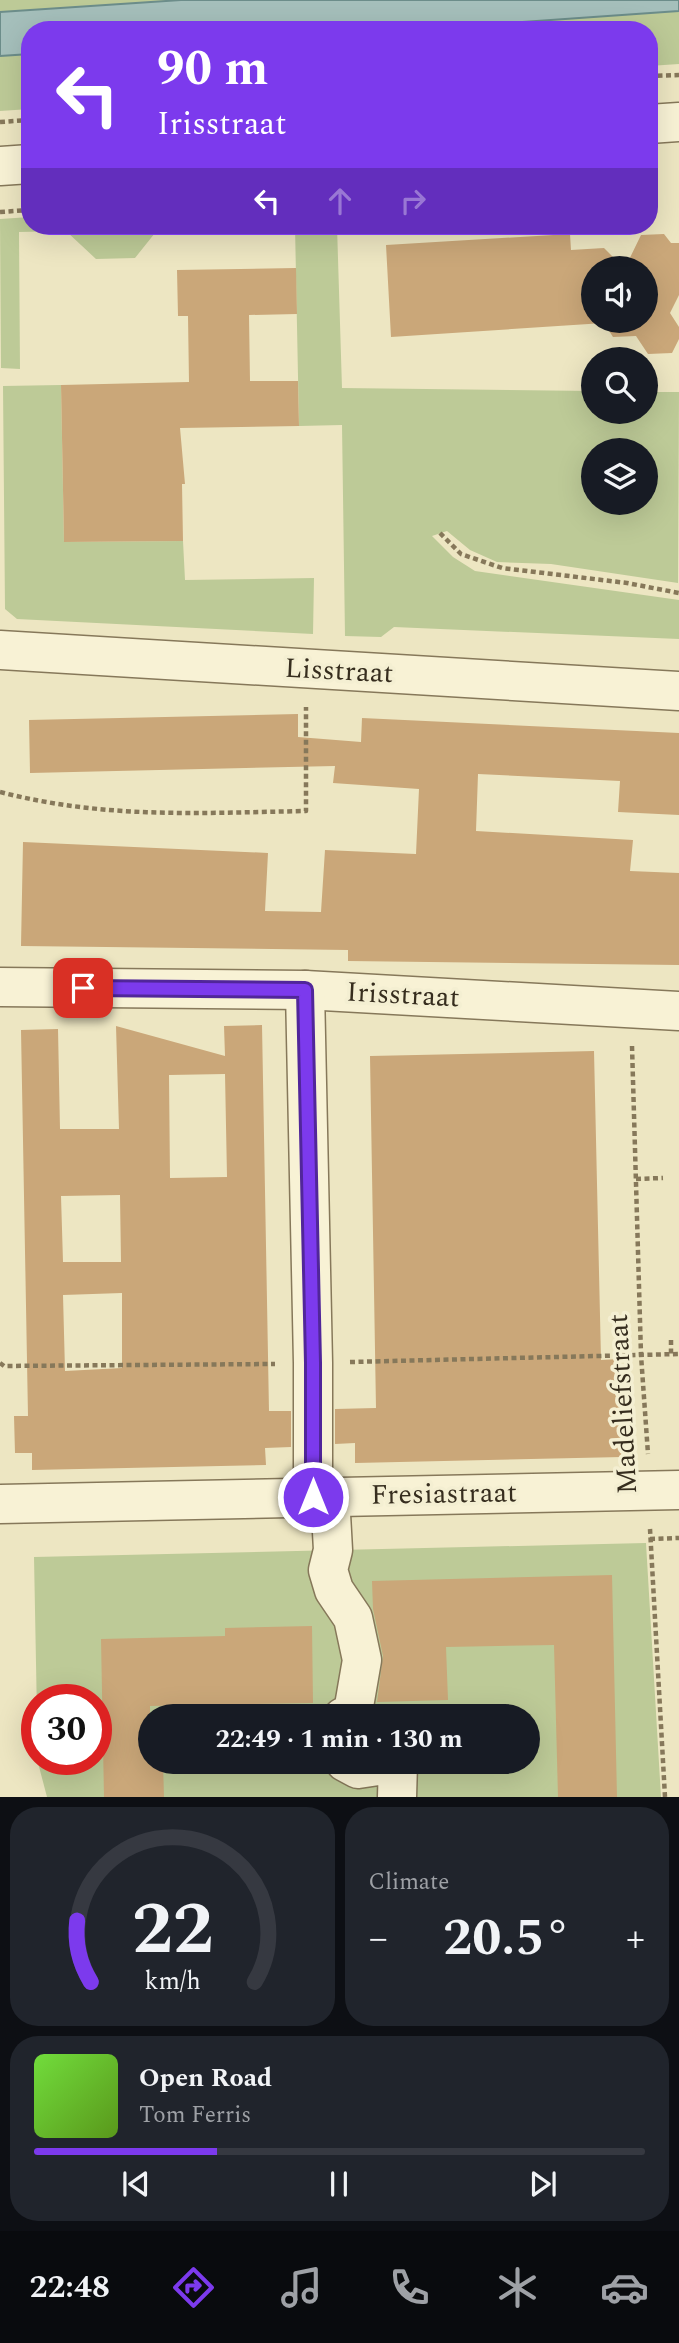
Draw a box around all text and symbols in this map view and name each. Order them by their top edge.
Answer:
text: 90 m [157,32,268,107]
icon: left [42,49,133,140]
text: Irisstraat [157,100,287,149]
icon: left [248,182,286,220]
icon: ahead [321,182,359,220]
icon: right [394,182,432,220]
map controls [581,256,658,515]
button: sound [581,256,658,333]
button: search [581,347,658,424]
button: layers [581,438,658,515]
street label: Lisstraat [283,647,395,695]
pin [53,958,113,1018]
icon: arrive [64,969,102,1007]
street label: Irisstraat [345,971,461,1019]
street label: Madeliefstraat [597,1313,649,1495]
position arrow [276,1460,350,1534]
street label: Fresiastraat [370,1471,518,1517]
speed limit sign: 30 [21,1684,112,1775]
text: 22:49 · 1 min · 130 m [215,1719,463,1759]
text: Climate [369,1865,449,1900]
text: 22 [131,1876,213,1987]
text: 20.5° [443,1899,570,1978]
text: − [369,1910,388,1968]
text: + [626,1910,645,1968]
text: km/h [144,1963,200,2001]
text: Open Road [139,2058,272,2098]
text: Tom Ferris [139,2098,251,2133]
icon: previous [117,2165,155,2203]
icon: pause [320,2165,358,2203]
icon: next [524,2165,562,2203]
text: 22:48 [29,2263,110,2312]
icon: directions [169,2263,218,2312]
icon: music [277,2263,326,2312]
icon: phone [385,2263,434,2312]
icon: climate [493,2263,542,2312]
icon: car [600,2263,649,2312]

